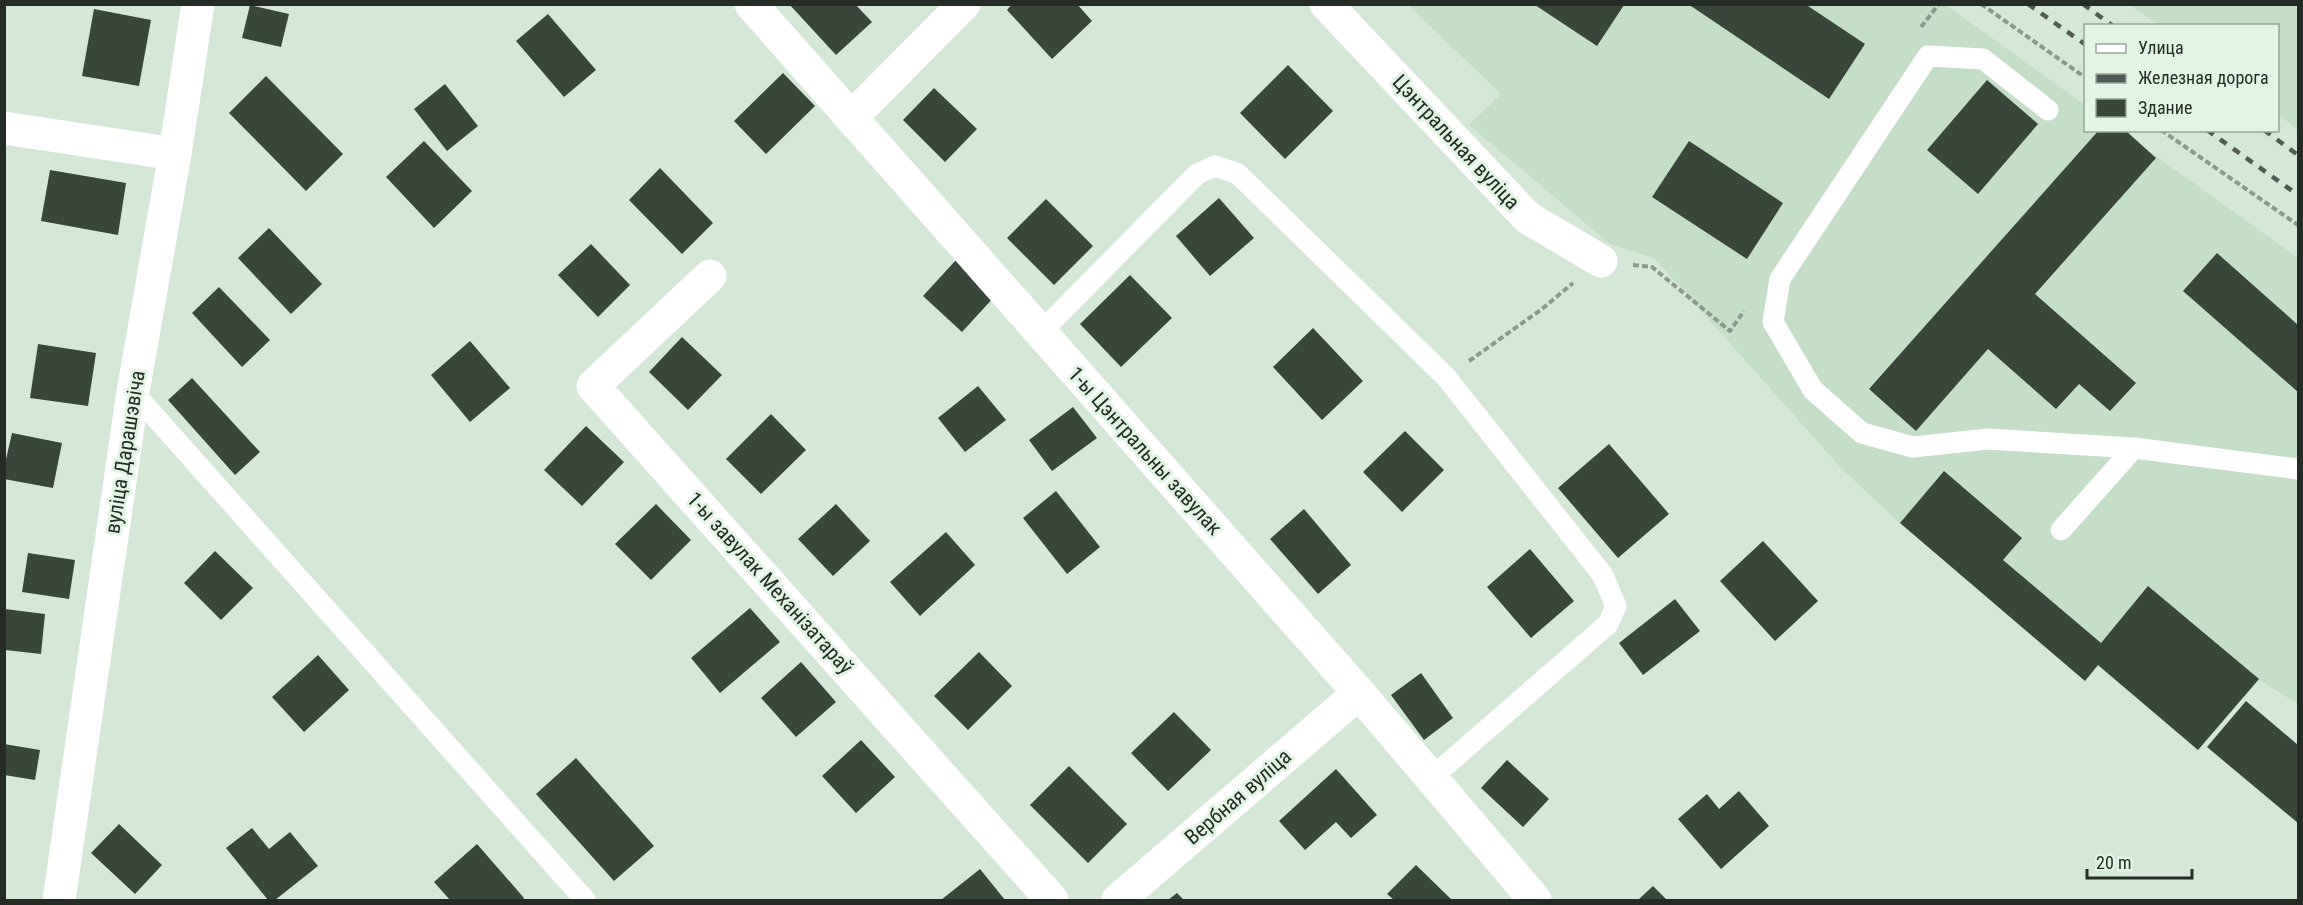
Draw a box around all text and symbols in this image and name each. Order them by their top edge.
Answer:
legend [2084,24,2279,132]
text: Улица [2138,37,2184,58]
text: Железная дорога [2138,67,2269,88]
street label: Цэнтральная вуліца [1387,70,1525,214]
text: Здание [2138,97,2192,118]
street label: 1-ы Цэнтральны завулак [1063,362,1227,540]
street label: вуліца Дарашэвіча [100,369,150,535]
street label: 1-ы завулак Механізатараў [682,487,858,679]
street label: Вербная вуліца [1180,744,1296,850]
scale bar [2087,842,2192,880]
text: 20 m [2096,852,2131,873]

